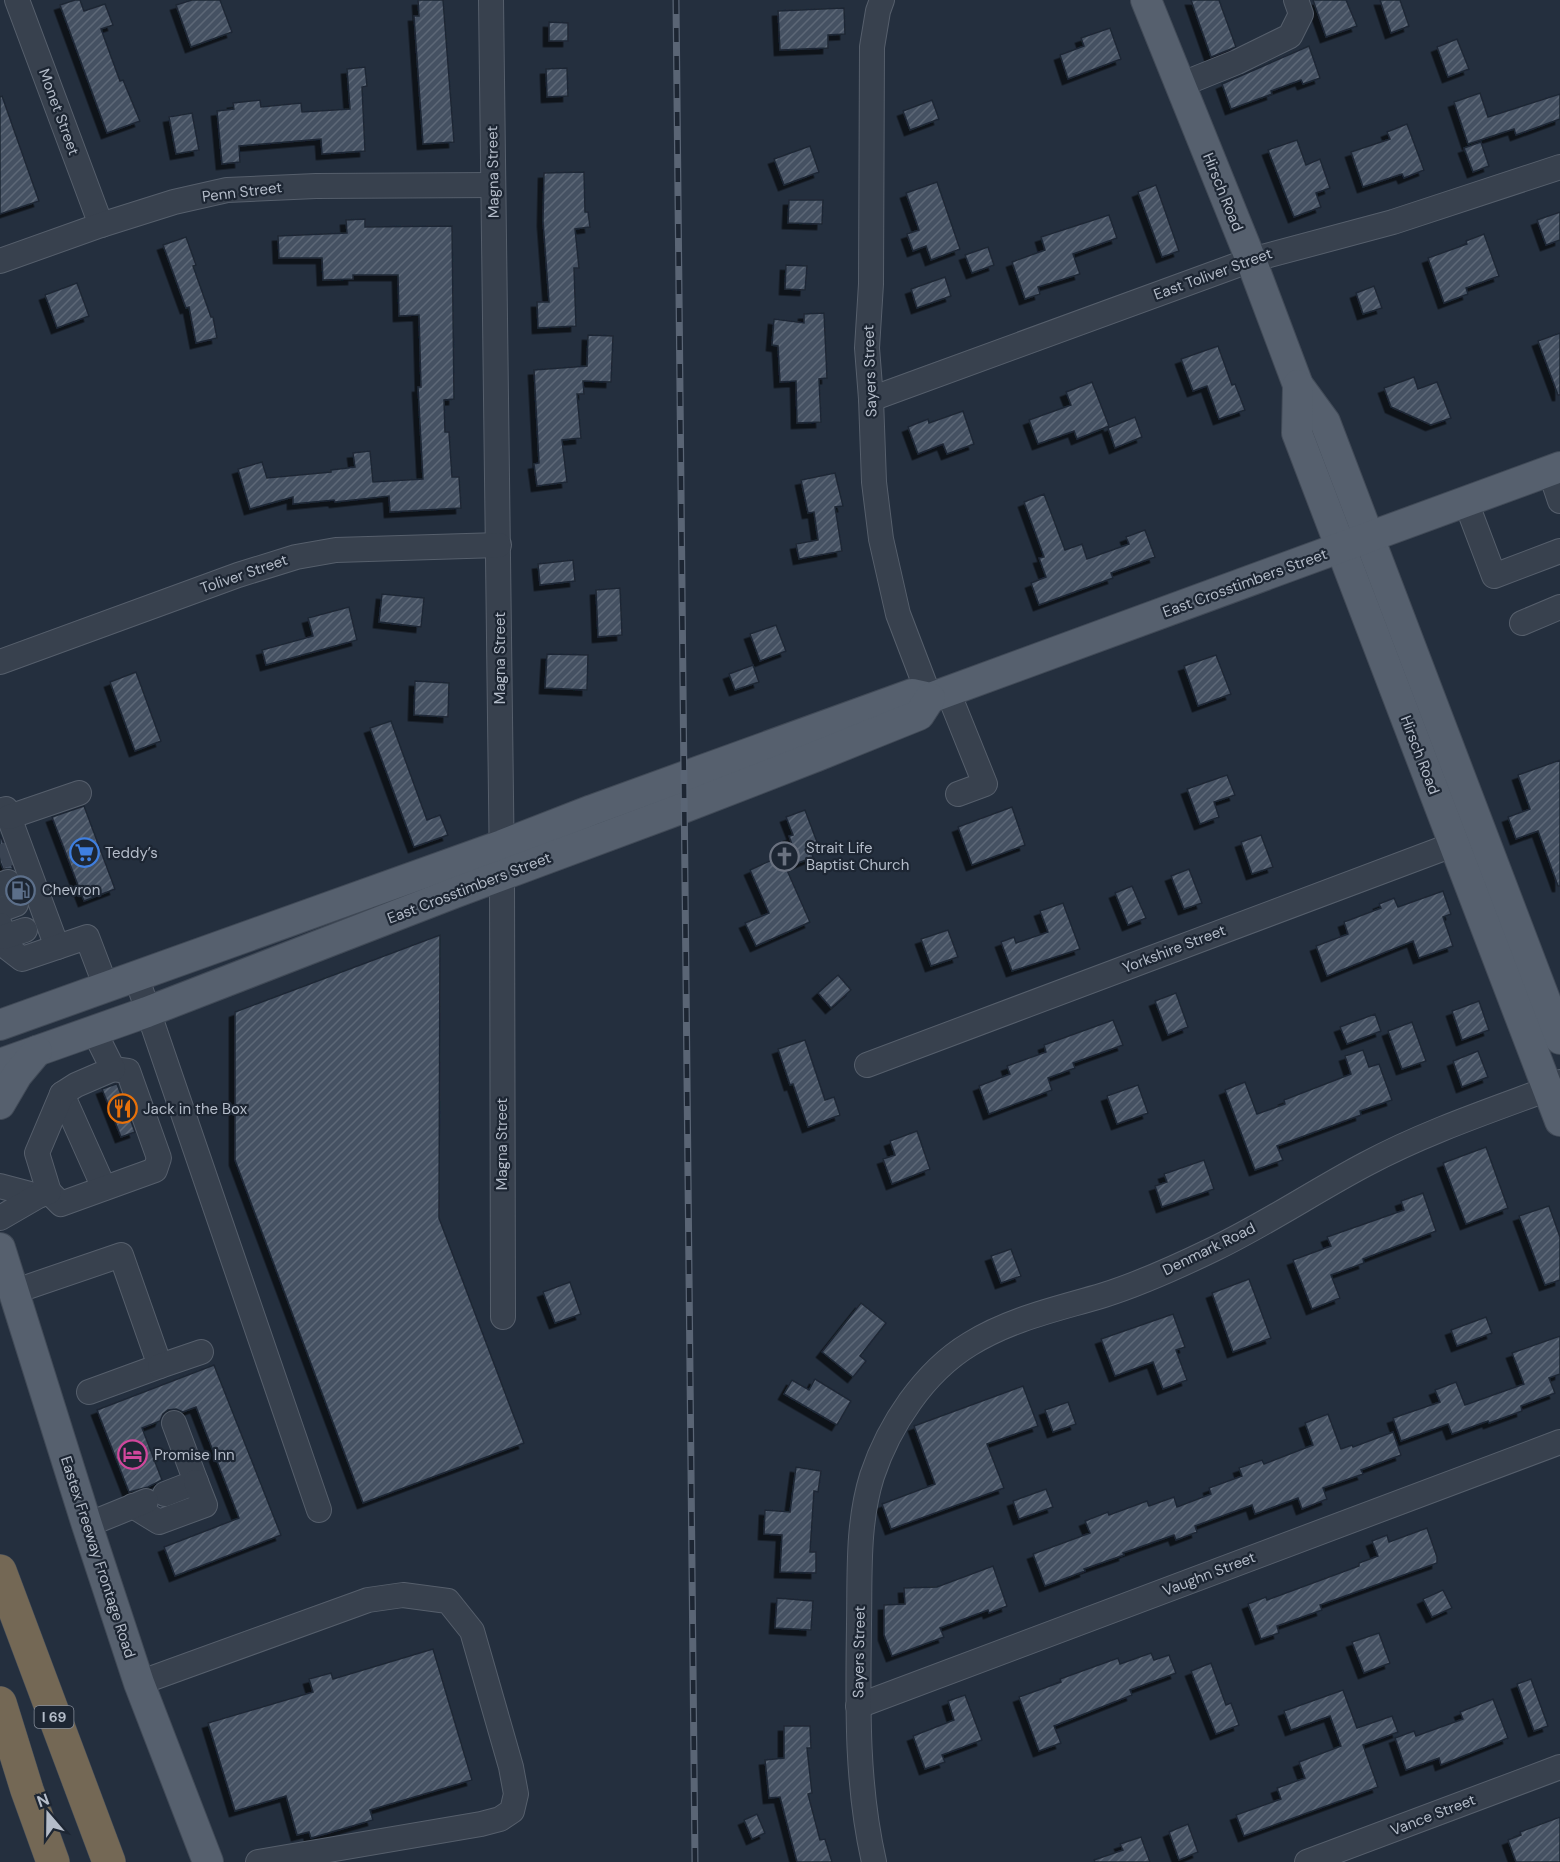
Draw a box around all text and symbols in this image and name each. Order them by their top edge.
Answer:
street label: Monet Street [34,66,84,158]
street label: Magna Street [482,126,504,218]
street label: Hirsch Road [1198,150,1248,234]
street label: Penn Street [201,177,283,207]
street label: East Toliver Street [1151,243,1275,305]
street label: Sayers Street [858,324,882,418]
street label: East Crosstimbers Street [1160,544,1330,622]
street label: Toliver Street [198,550,290,598]
street label: Magna Street [490,612,510,704]
street label: Hirsch Road [1396,713,1444,797]
supermarket icon: Teddy’s [68,837,100,869]
place label: Strait Life Baptist Church [806,838,909,875]
church icon: Strait Life Baptist Church [769,841,801,873]
place label: Teddy’s [105,843,158,863]
street label: East Crosstimbers Street [384,847,554,928]
fuel station icon: Chevron [5,874,37,906]
place label: Chevron [42,880,100,900]
street label: Yorkshire Street [1120,920,1229,978]
restaurant icon: Jack in the Box [106,1093,138,1125]
street label: Magna Street [492,1098,512,1190]
place label: Jack in the Box [143,1099,248,1119]
street label: Denmark Road [1159,1218,1259,1280]
hotel icon: Promise Inn [117,1439,149,1471]
place label: Promise Inn [154,1445,235,1465]
street label: Eastex Freeway Frontage Road [56,1454,140,1660]
street label: Vaughn Street [1160,1547,1258,1601]
street label: Sayers Street [848,1606,870,1698]
road number: I 69 [34,1706,74,1728]
north arrow [18,1784,78,1844]
text: N [34,1789,52,1812]
street label: Vance Street [1388,1790,1478,1840]

